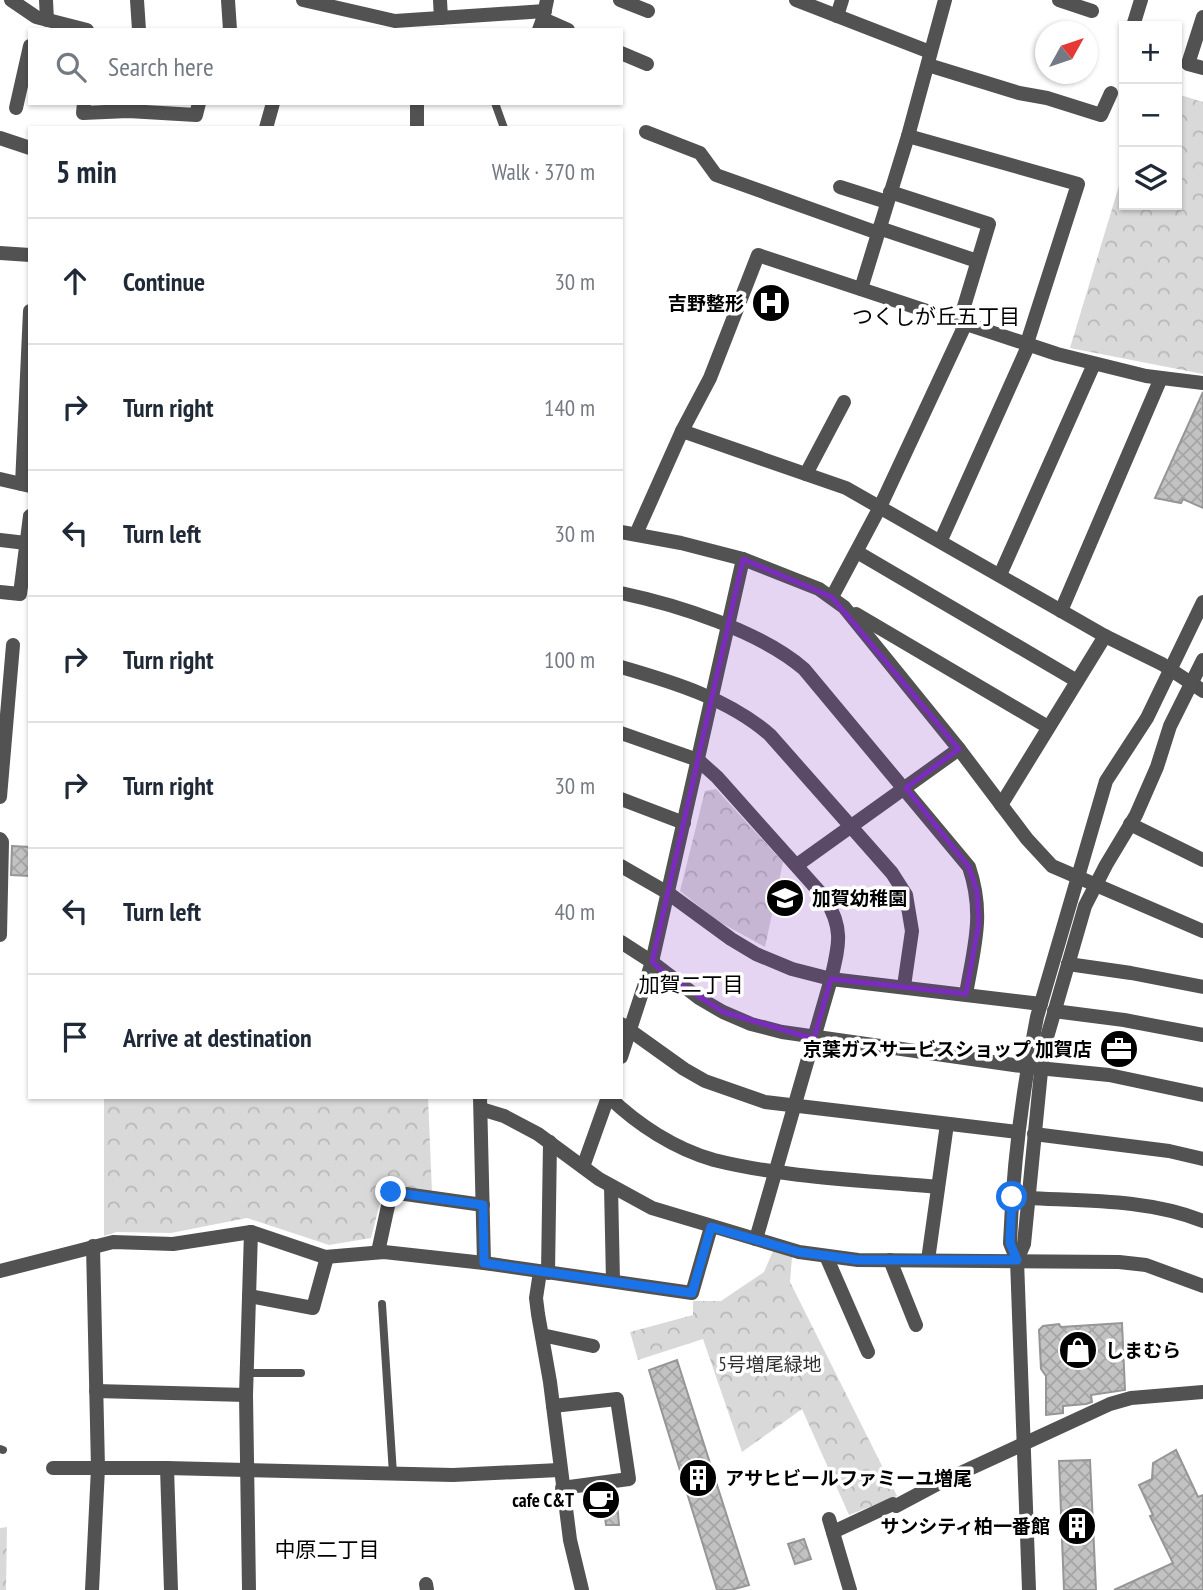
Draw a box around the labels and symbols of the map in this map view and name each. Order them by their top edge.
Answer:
north arrow [1035,21,1098,84]
hospital icon: 吉野整形 [750,282,792,324]
place label: 吉野整形 [668,291,744,315]
district label: つくしが丘五丁目 [852,303,1020,330]
school or university icon: 加賀幼稚園 [764,877,806,919]
place label: 加賀幼稚園 [812,886,907,910]
district label: 加賀二丁目 [639,971,744,998]
office icon: 京葉ガスサービスショップ 加賀店 [1098,1028,1140,1070]
place label: 京葉ガスサービスショップ 加賀店 [803,1037,1092,1061]
route end [375,1176,406,1207]
route start [996,1181,1027,1212]
shop icon: しまむら [1057,1329,1099,1371]
place label: しまむら [1105,1338,1181,1362]
park label: 5号増尾緑地 [718,1352,822,1376]
building icon: アサヒビールファミーユ増尾 [677,1457,719,1499]
place label: アサヒビールファミーユ増尾 [725,1466,972,1490]
cafe icon: cafe C&T [580,1479,622,1521]
place label: cafe C&T [512,1488,574,1512]
building icon: サンシティ柏一番館 [1056,1505,1098,1547]
place label: サンシティ柏一番館 [880,1514,1050,1538]
district label: 中原二丁目 [275,1536,380,1563]

